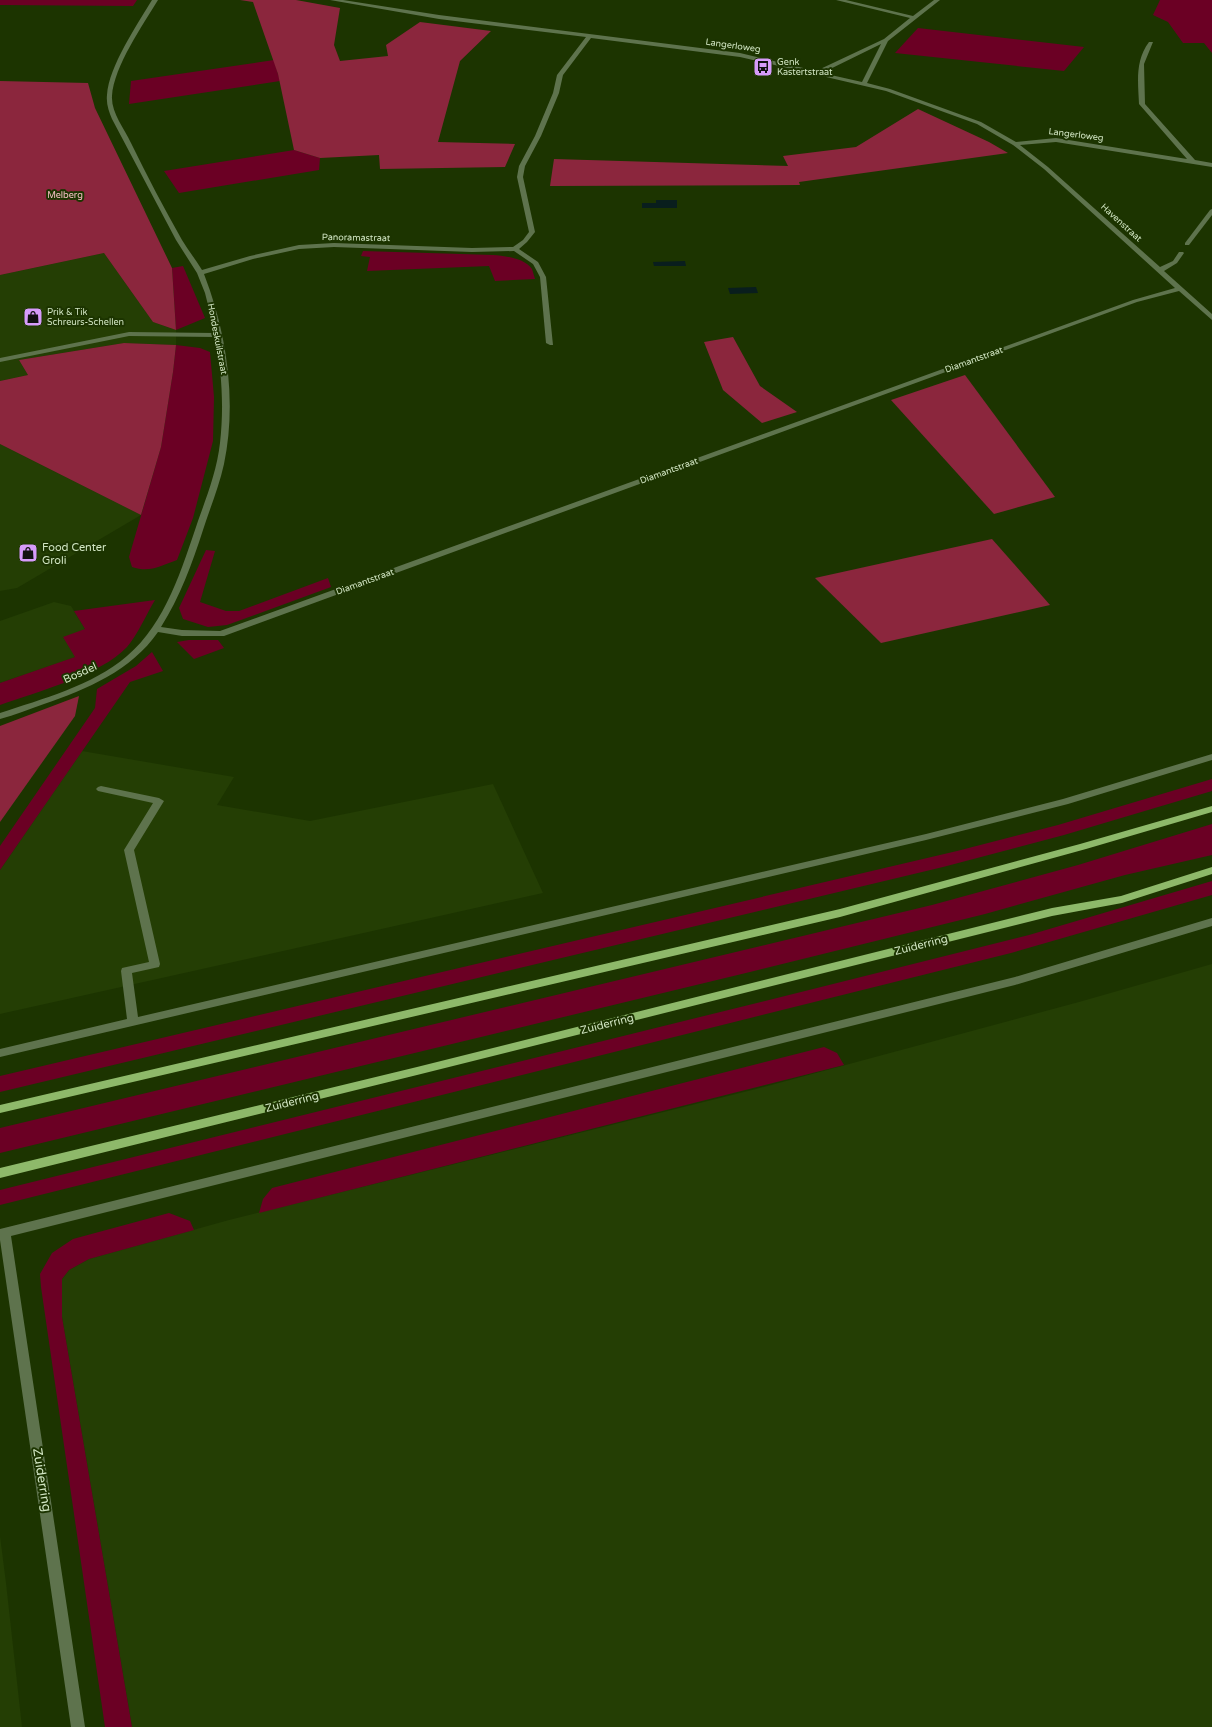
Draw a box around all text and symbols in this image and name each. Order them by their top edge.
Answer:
street label: Langerloweg [705,37,761,55]
bus stop icon: Genk Kastertstraat [752,56,774,78]
place label: Genk Kastertstraat [777,57,833,78]
street label: Langerloweg [1048,126,1104,144]
park label: Melberg [47,190,83,201]
street label: Havenstraat [1098,202,1144,245]
street label: Panoramastraat [322,232,391,244]
street label: Hondeskuilstraat [205,303,229,376]
shop icon: Prik & Tik Schreurs-Schellen [22,306,44,328]
place label: Prik & Tik Schreurs-Schellen [47,307,124,328]
street label: Diamantstraat [944,344,1005,376]
street label: Diamantstraat [639,455,700,487]
place label: Food Center Groli [42,541,107,567]
shop icon: Food Center Groli [17,542,39,564]
street label: Diamantstraat [335,566,396,598]
street label: Bosdel [61,660,99,686]
street label: Zuiderring [893,932,949,958]
street label: Zuiderring [579,1011,635,1037]
street label: Zuiderring [264,1089,320,1115]
street label: Zuiderring [29,1447,55,1513]

